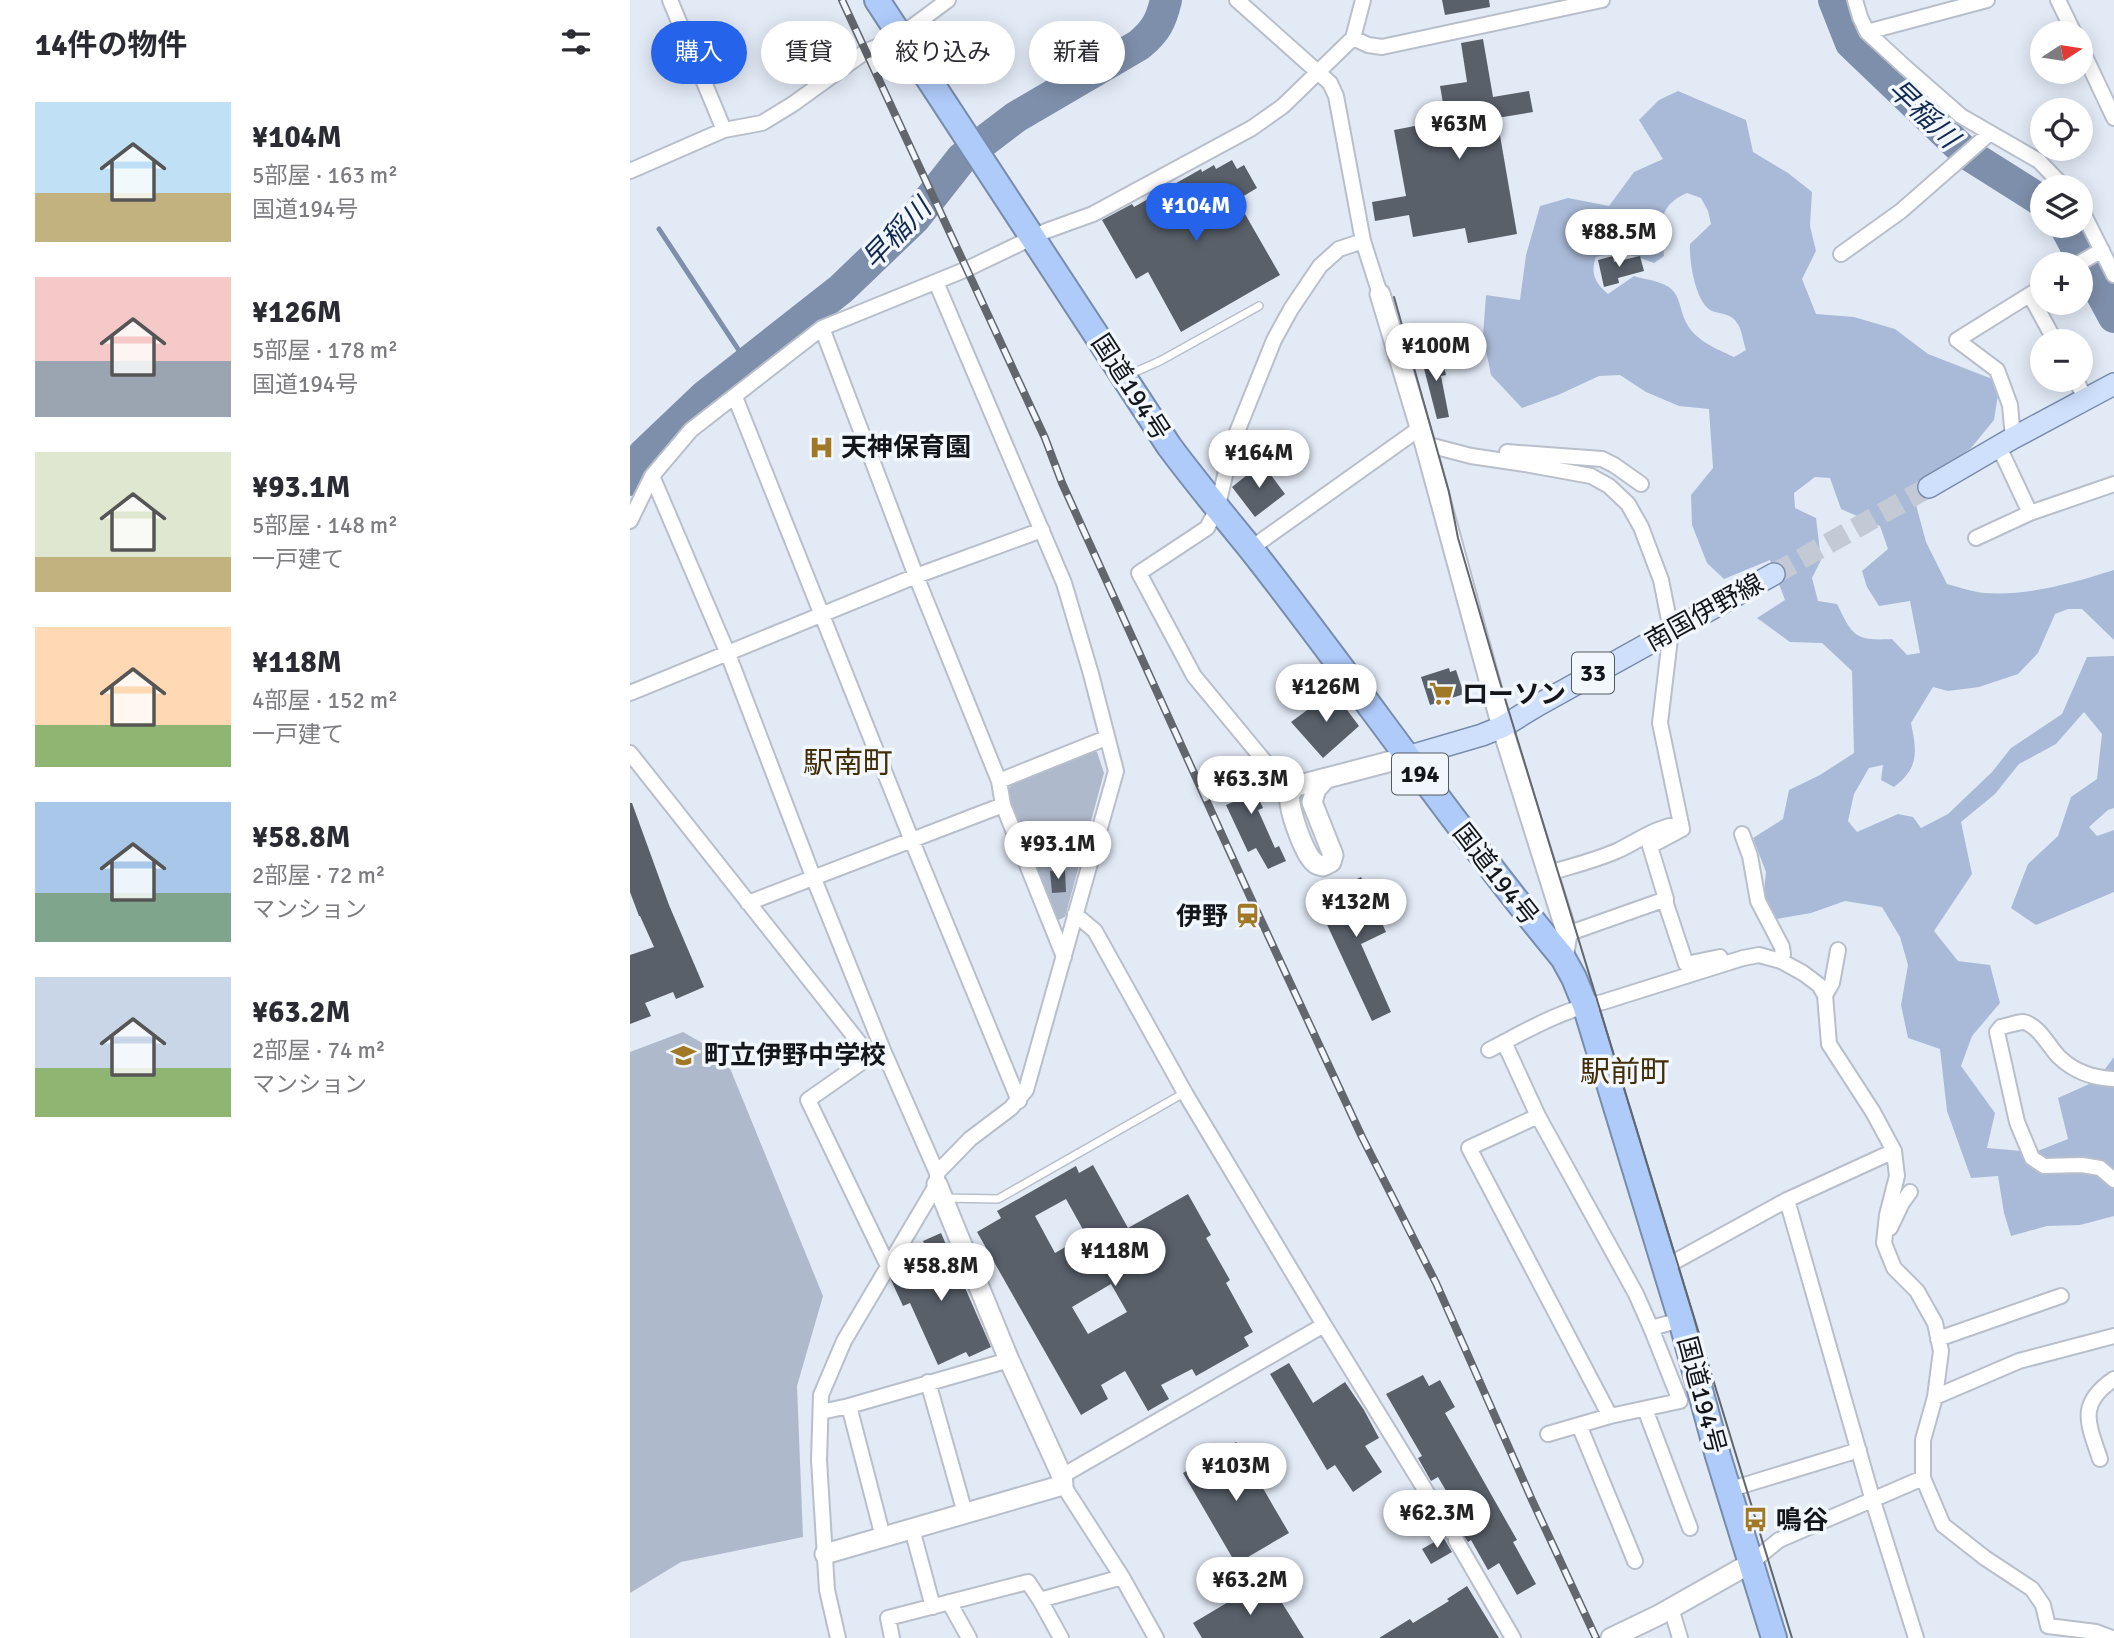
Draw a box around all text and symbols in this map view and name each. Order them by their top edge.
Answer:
chip: 購入 [651,21,747,84]
chip: 賃貸 [761,21,857,84]
chip: 絞り込み [871,21,1015,84]
chip: 新着 [1029,21,1125,84]
north arrow [2030,21,2093,84]
map controls [2030,21,2093,392]
icon: filters [557,23,595,61]
text: 14件の物件 [35,27,187,64]
water label: 早稲川 [1881,72,1967,157]
button: locate [2030,98,2093,161]
pin: ¥63M [1418,102,1500,161]
text: ¥63M [1431,109,1487,138]
text: ¥104M [252,119,342,156]
icon: home [91,130,175,214]
text: 5部屋 · 163 m² [252,161,398,190]
button: layers [2030,175,2093,238]
pin: ¥104M [1147,184,1245,243]
water label: 早稲川 [855,190,940,276]
text: ¥104M [1162,191,1230,220]
text: 国道194号 [252,195,358,224]
pin: ¥88.5M [1562,210,1676,269]
text: ¥88.5M [1581,217,1657,246]
button: + [2030,252,2093,315]
text: ¥126M [252,294,342,331]
icon: home [91,305,175,389]
pin: ¥100M [1387,324,1485,383]
street label: 国道194号 [1084,328,1176,447]
button: − [2030,329,2093,392]
text: ¥100M [1402,331,1470,360]
text: 5部屋 · 178 m² [252,336,398,365]
text: 国道194号 [252,370,358,399]
pin: ¥164M [1210,430,1308,490]
place label: 天神保育園 [841,432,971,464]
hospital icon: 天神保育園 [807,433,835,461]
text: ¥164M [1225,438,1293,467]
text: ¥93.1M [252,469,350,506]
icon: home [91,480,175,564]
text: 5部屋 · 148 m² [252,511,398,540]
text: 一戸建て [252,545,344,574]
street label: 南国伊野線 [1640,567,1769,658]
text: ¥118M [252,644,342,681]
road number: 33 [1572,652,1614,694]
icon: home [91,655,175,739]
pin: ¥126M [1277,664,1375,724]
text: ¥126M [1292,672,1360,701]
place label: ローソン [1462,679,1566,711]
supermarket icon: ローソン [1428,680,1456,708]
text: 4部屋 · 152 m² [252,686,398,715]
text: 一戸建て [252,720,344,749]
district label: 駅南町 [803,745,893,782]
road number: 194 [1392,754,1448,794]
pin: ¥63.3M [1194,756,1308,816]
text: ¥63.3M [1213,764,1289,793]
street label: 国道194号 [1446,817,1545,932]
text: ¥58.8M [252,819,350,856]
pin: ¥93.1M [1001,822,1115,881]
text: ¥93.1M [1020,829,1096,858]
icon: home [91,830,175,914]
text: 2部屋 · 72 m² [252,861,385,890]
pin: ¥132M [1307,880,1405,939]
text: ¥132M [1322,887,1390,916]
text: マンション [252,895,367,924]
place label: 伊野 [1176,901,1228,933]
station icon: 伊野 [1234,902,1262,930]
text: ¥63.2M [252,994,350,1031]
icon: home [91,1005,175,1089]
text: 2部屋 · 74 m² [252,1036,385,1065]
place label: 町立伊野中学校 [704,1040,886,1072]
school or university icon: 町立伊野中学校 [670,1041,698,1069]
district label: 駅前町 [1580,1054,1670,1091]
text: マンション [252,1070,367,1099]
pin: ¥118M [1066,1228,1164,1288]
text: ¥118M [1081,1236,1149,1265]
pin: ¥58.8M [884,1244,998,1303]
text: ¥58.8M [903,1251,979,1280]
street label: 国道194号 [1670,1333,1732,1457]
pin: ¥103M [1187,1444,1285,1503]
text: ¥103M [1202,1451,1270,1480]
pin: ¥62.3M [1380,1490,1494,1550]
text: ¥62.3M [1399,1498,1475,1527]
place label: 鳴谷 [1776,1505,1828,1537]
bus stop icon: 鳴谷 [1742,1506,1770,1534]
pin: ¥63.2M [1193,1558,1307,1617]
text: ¥63.2M [1212,1565,1288,1594]

